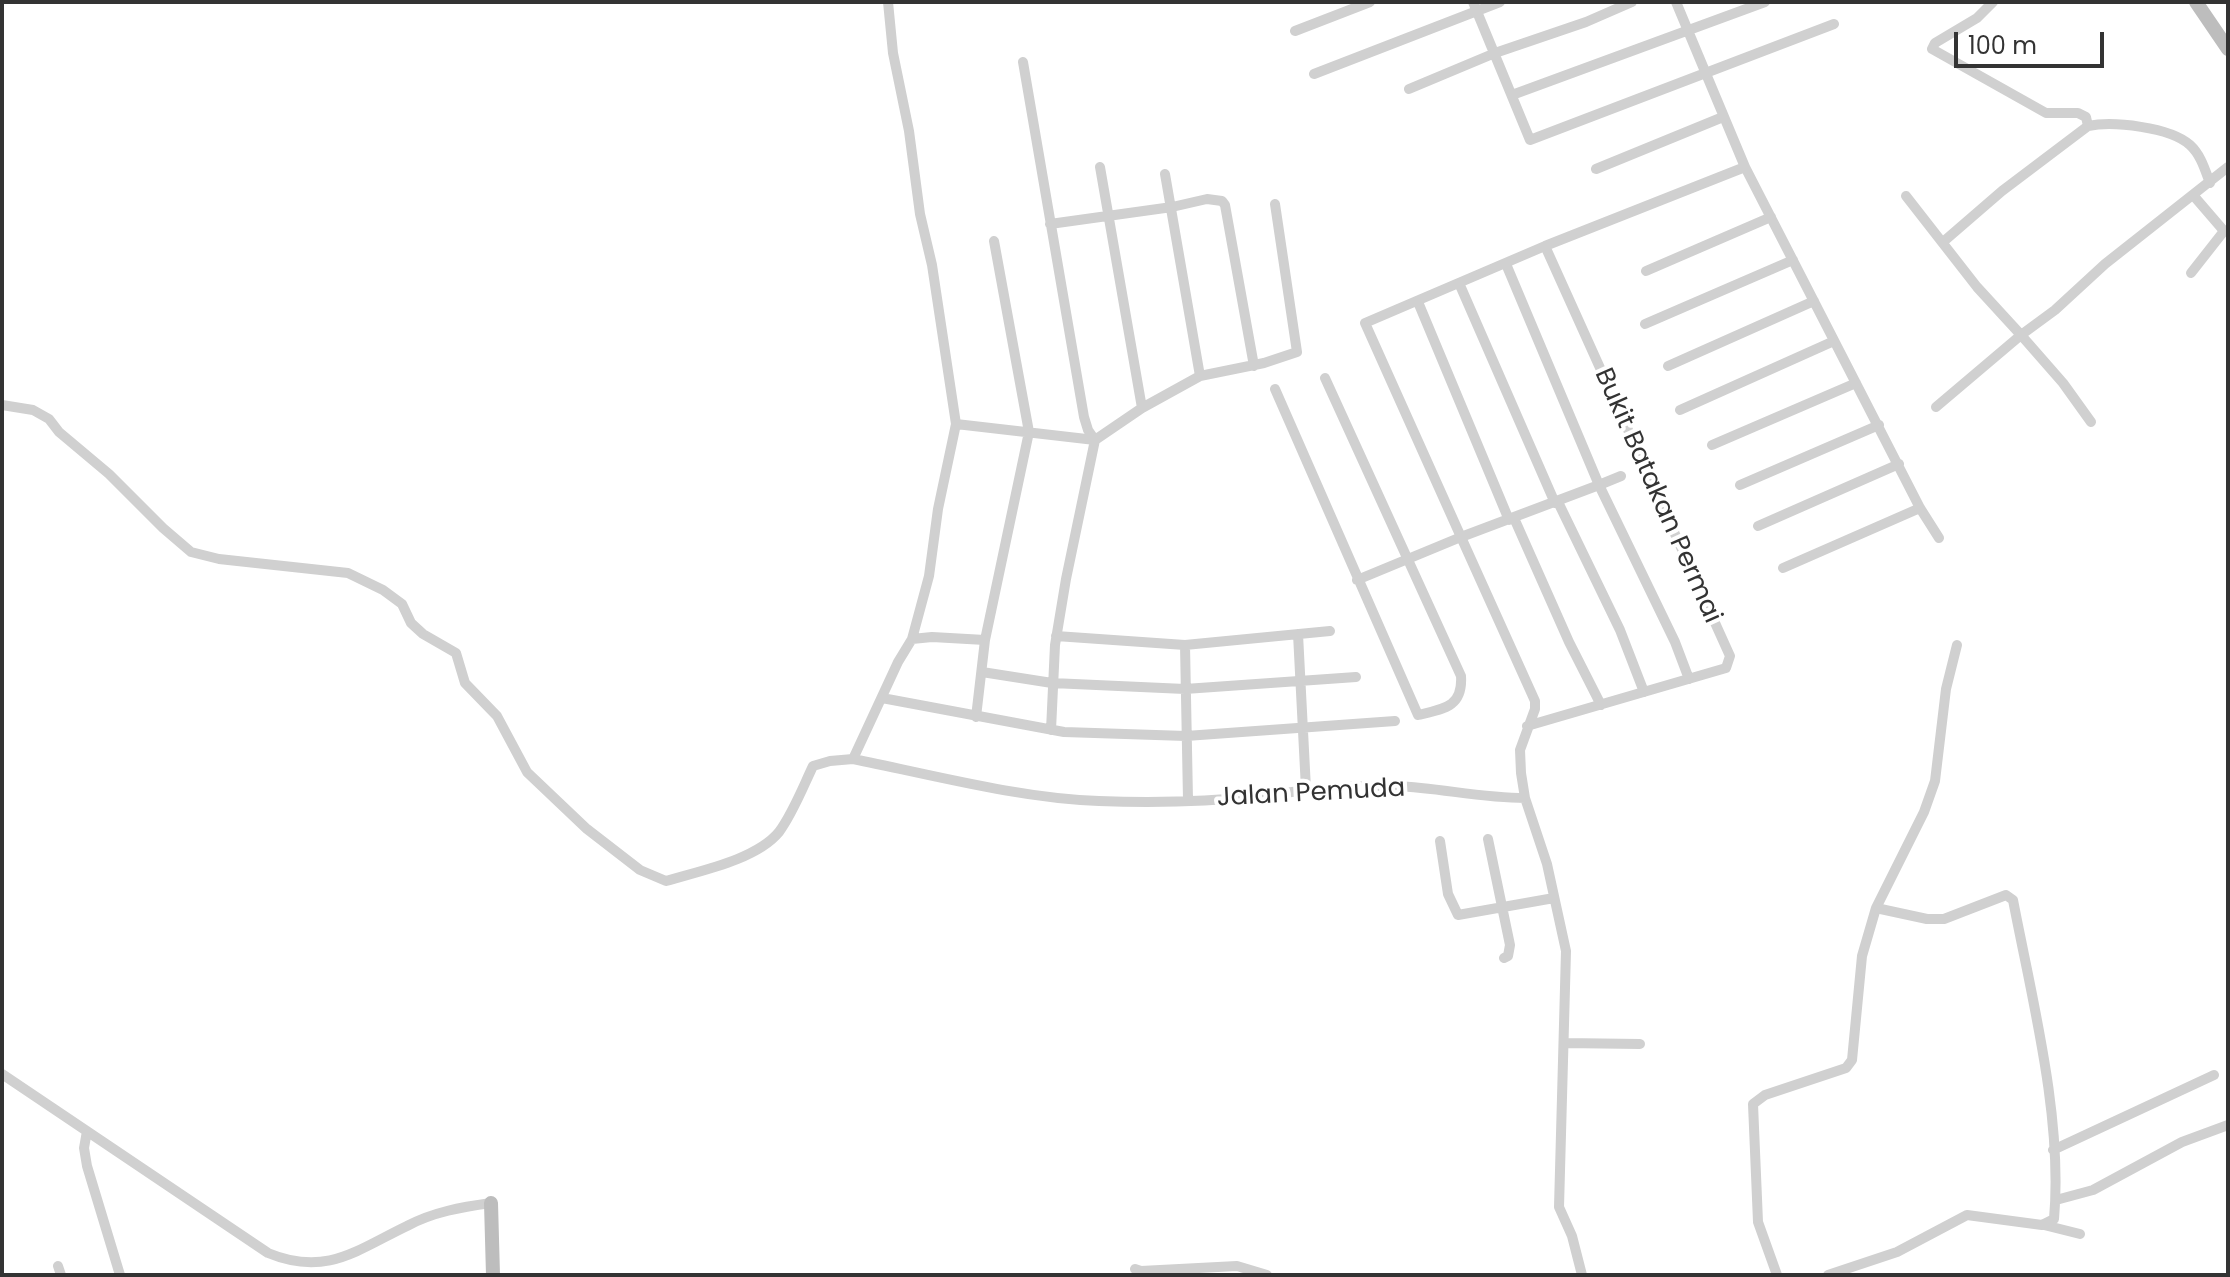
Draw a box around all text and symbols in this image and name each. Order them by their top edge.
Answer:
scale bar [1958,16,2108,66]
text: 100 m [1968,29,2037,62]
street label: Bukit Batakan Permai [1587,364,1727,628]
street label: Jalan Pemuda [1216,773,1406,815]

